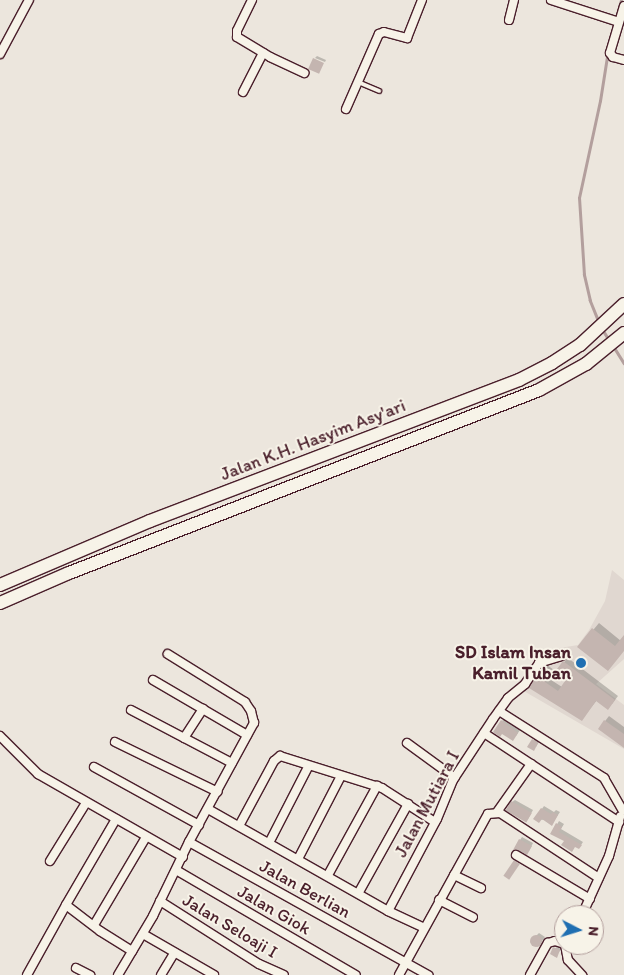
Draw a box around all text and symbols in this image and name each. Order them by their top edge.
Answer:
street label: Jalan K.H. Hasyim Asy'ari [217,395,409,485]
place label: SD Islam Insan Kamil Tuban [453,642,571,684]
marker: SD Islam Insan Kamil Tuban [575,657,587,669]
street label: Jalan Mutiara I [390,747,464,861]
street label: Jalan Berlian [255,855,355,923]
street label: Jalan Giok [234,880,314,940]
street label: Jalan Seloaji I [178,889,282,963]
north arrow [554,905,604,955]
text: N [585,926,602,937]

